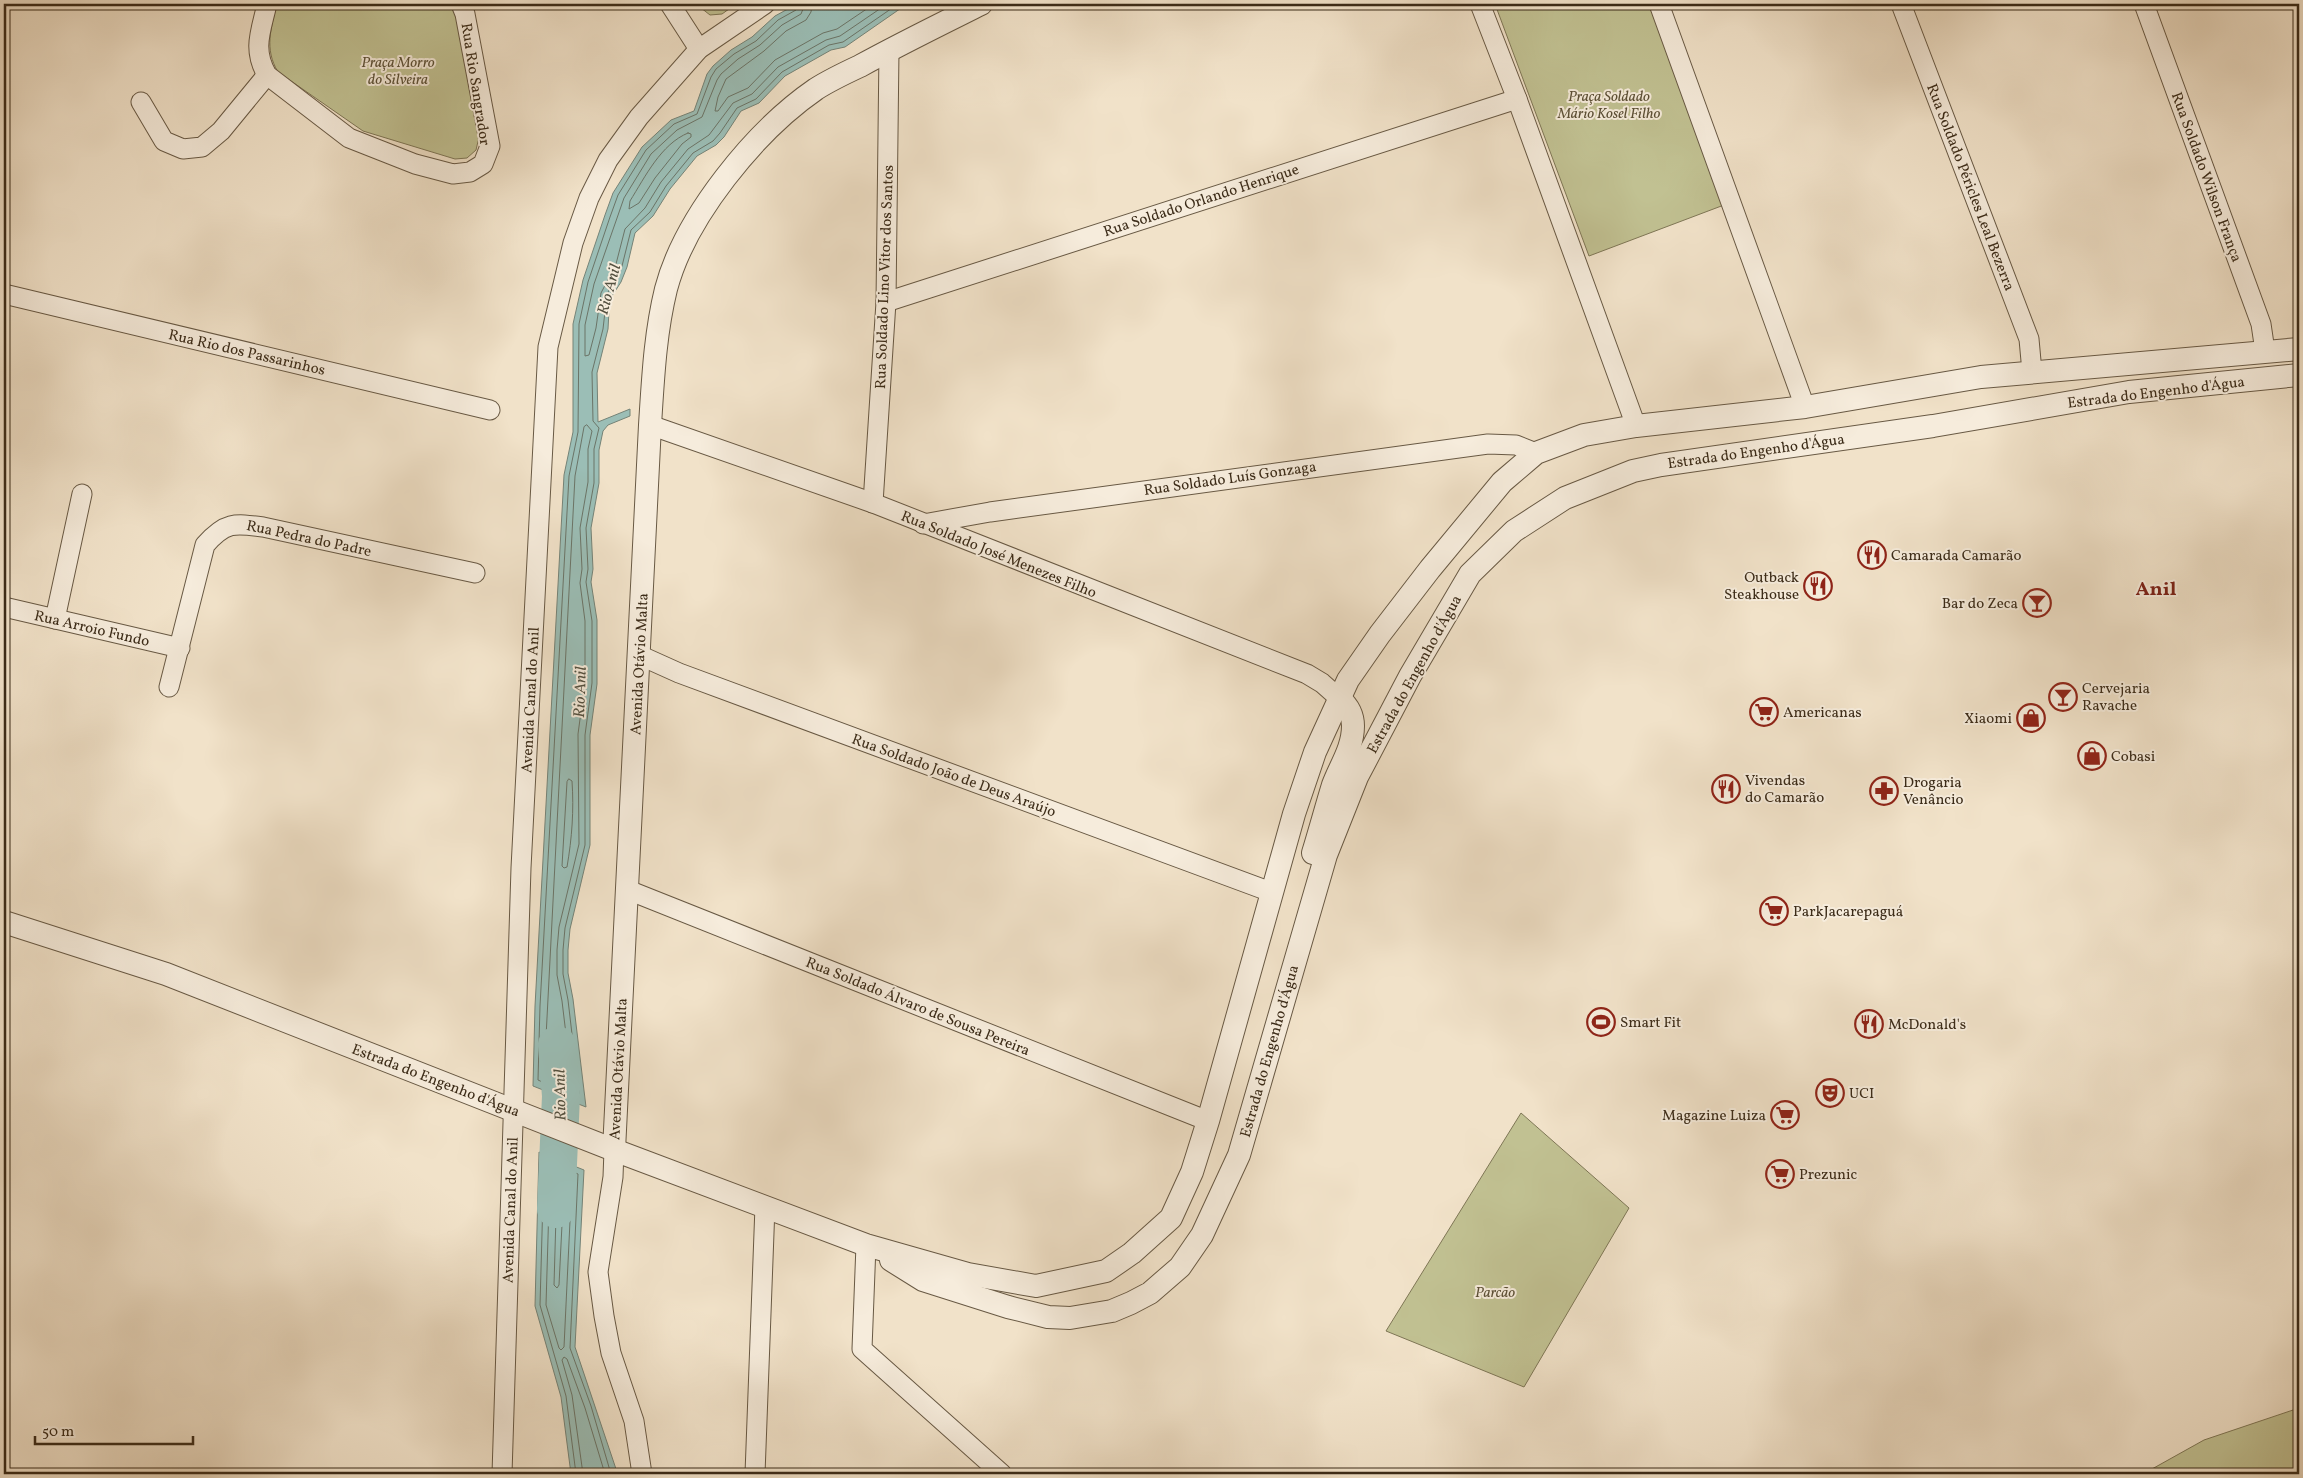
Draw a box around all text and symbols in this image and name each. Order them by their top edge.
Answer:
street label: Rua Rio Sangrador [454,21,495,147]
park label: Praça Morro do Silveira [361,53,435,91]
street label: Rua Soldado Péricles Leal Bezerra [1920,81,2019,294]
park label: Praça Soldado Mário Kosel Filho [1557,87,1660,125]
street label: Rua Soldado Wilson França [2165,90,2246,265]
street label: Rua Soldado Orlando Henrique [1101,160,1302,243]
street label: Rua Soldado Lino Vitor dos Santos [871,165,900,389]
water label: Rio Anil [593,262,627,317]
street label: Rua Rio dos Passarinhos [166,325,327,382]
street label: Estrada do Engenho d'Água [2066,372,2246,415]
street label: Estrada do Engenho d'Água [1666,430,1846,475]
street label: Rua Soldado Luís Gonzaga [1143,457,1318,502]
street label: Rua Soldado José Menezes Filho [897,506,1099,604]
street label: Rua Pedra do Padre [244,516,373,563]
restaurant icon: Camarada Camarão [1857,540,1887,570]
place label: Camarada Camarão [1891,546,2021,567]
place label: Outback Steakhouse [1724,568,1799,606]
restaurant icon: Outback Steakhouse [1803,571,1833,601]
district label: Anil [2135,576,2177,604]
bar icon: Bar do Zeca [2022,588,2052,618]
street label: Avenida Otávio Malta [626,592,655,736]
street label: Estrada do Engenho d'Água [1363,592,1468,758]
place label: Bar do Zeca [1942,594,2018,615]
street label: Rua Arroio Fundo [32,606,151,653]
street label: Avenida Canal do Anil [517,627,546,774]
water label: Rio Anil [569,666,593,718]
place label: Cervejaria Ravache [2082,679,2150,717]
bar icon: Cervejaria Ravache [2048,682,2078,712]
supermarket icon: Americanas [1749,697,1779,727]
place label: Americanas [1783,703,1862,724]
shop icon: Xiaomi [2016,703,2046,733]
place label: Xiaomi [1964,709,2012,730]
street label: Rua Soldado João de Deus Araújo [848,730,1059,823]
shop icon: Cobasi [2077,741,2107,771]
place label: Cobasi [2111,747,2155,768]
place label: Vivendas do Camarão [1745,771,1824,809]
place label: Drogaria Venâncio [1903,773,1964,811]
restaurant icon: Vivendas do Camarão [1711,774,1741,804]
pharmacy icon: Drogaria Venâncio [1869,776,1899,806]
supermarket icon: ParkJacarepaguá [1759,896,1789,926]
place label: ParkJacarepaguá [1793,902,1903,923]
street label: Rua Soldado Álvaro de Sousa Pereira [802,953,1033,1062]
street label: Estrada do Engenho d'Água [1236,963,1305,1140]
street label: Avenida Otávio Malta [605,997,634,1141]
sports icon: Smart Fit [1586,1007,1616,1037]
restaurant icon: McDonald's [1854,1009,1884,1039]
place label: Smart Fit [1620,1013,1681,1034]
place label: McDonald's [1888,1015,1966,1036]
street label: Estrada do Engenho d'Água [348,1040,523,1123]
water label: Rio Anil [550,1069,572,1121]
theatre icon: UCI [1815,1078,1845,1108]
place label: UCI [1849,1084,1874,1105]
supermarket icon: Magazine Luiza [1770,1100,1800,1130]
place label: Magazine Luiza [1662,1106,1766,1127]
street label: Avenida Canal do Anil [498,1137,525,1283]
supermarket icon: Prezunic [1765,1159,1795,1189]
place label: Prezunic [1799,1165,1858,1186]
park label: Parcão [1475,1283,1515,1304]
scale bar [35,1413,192,1445]
text: 50 m [42,1422,74,1443]

